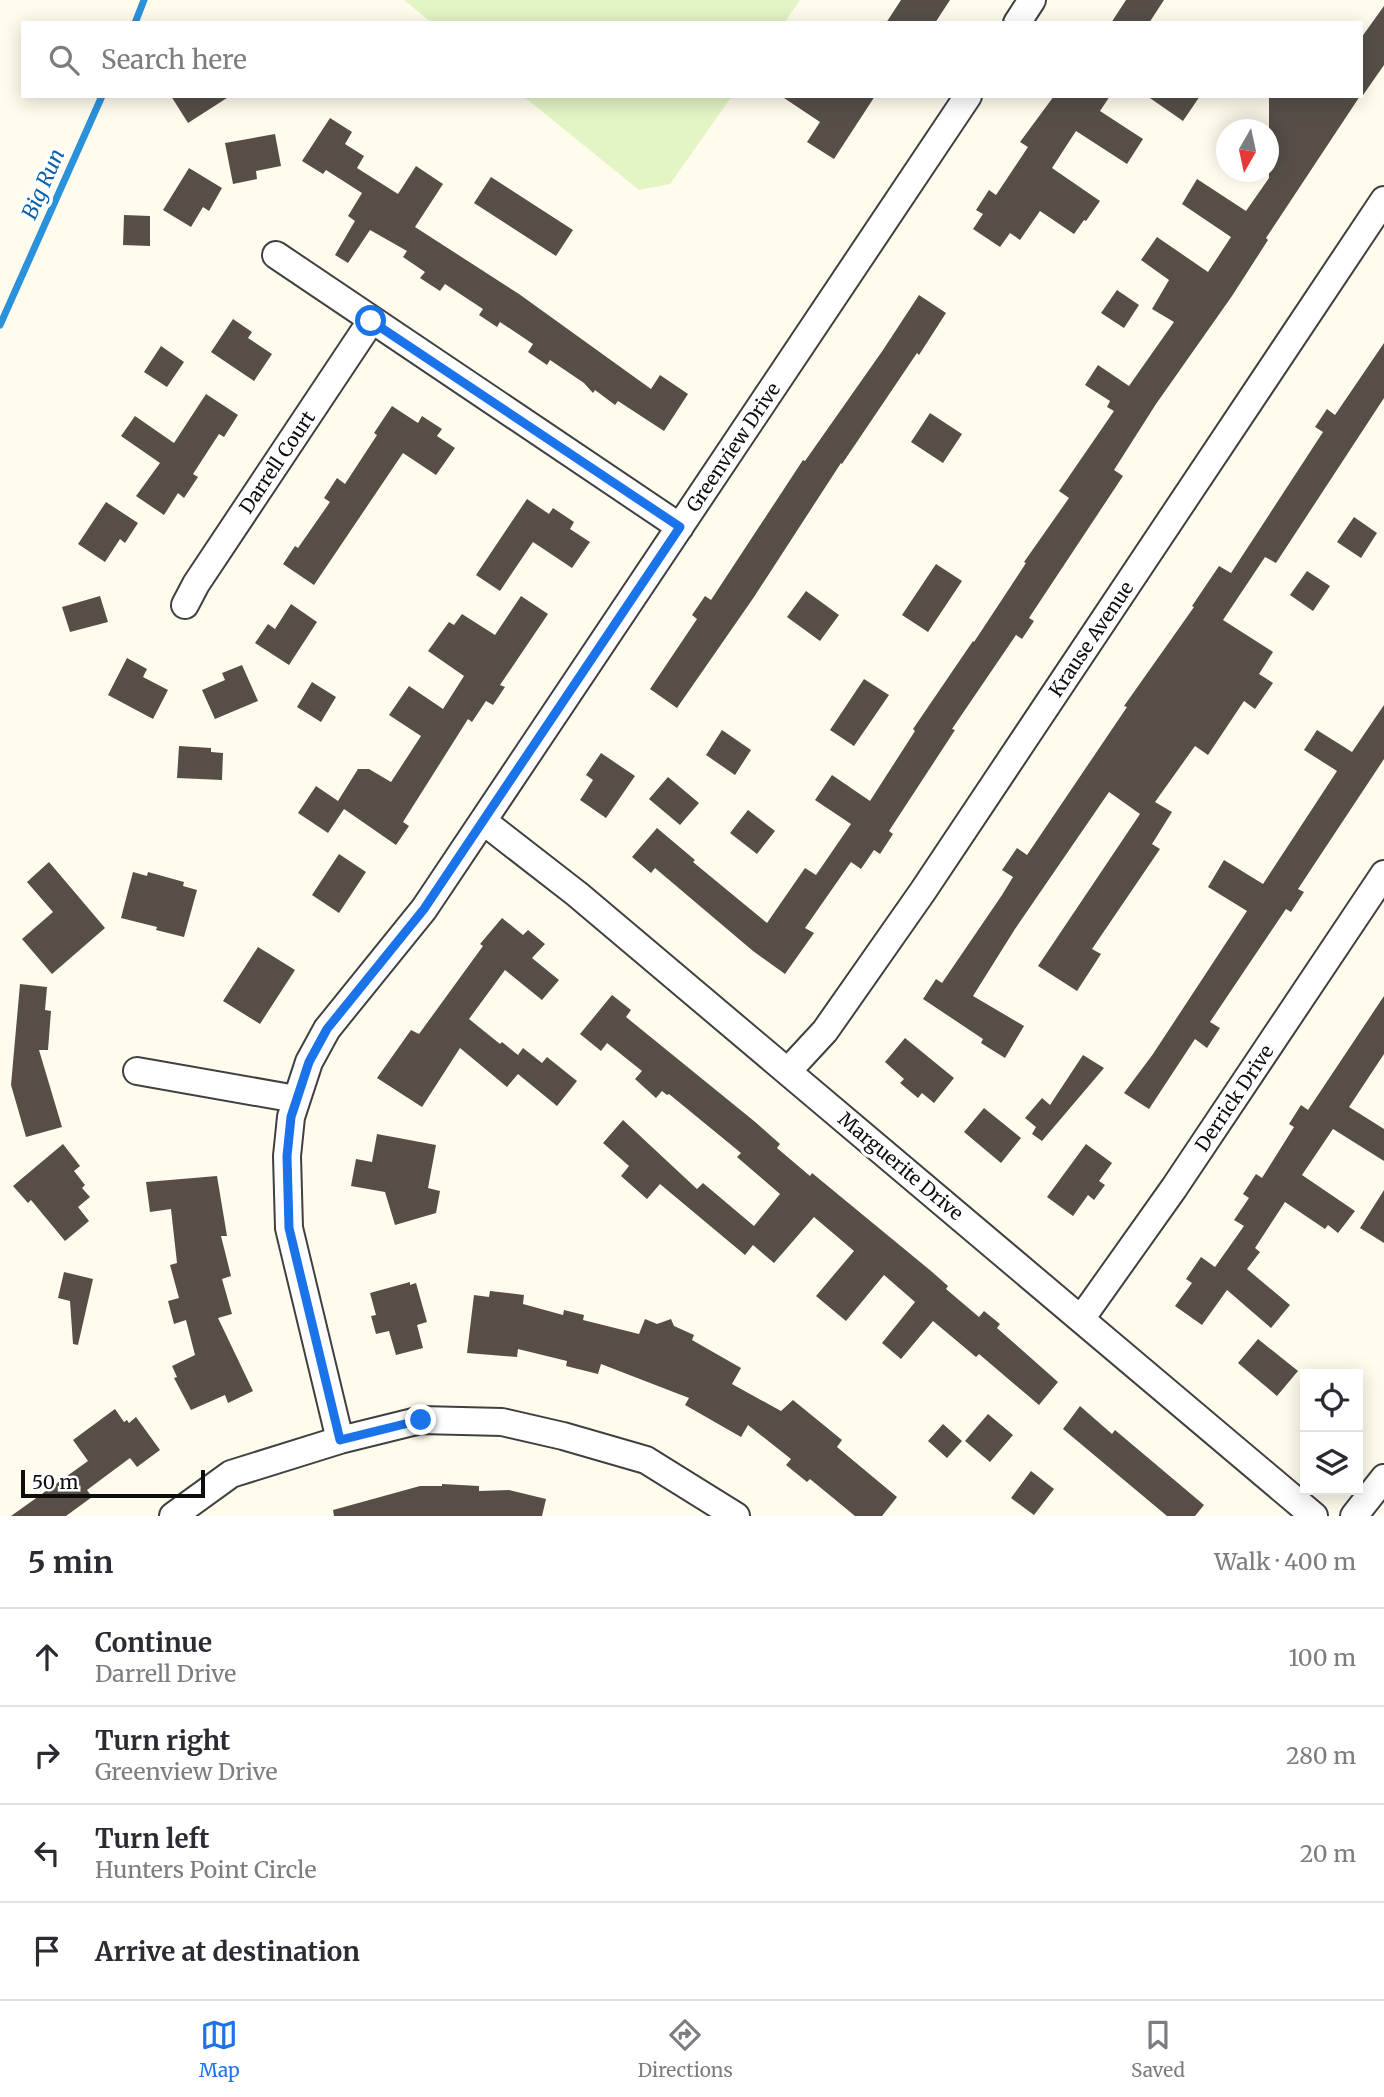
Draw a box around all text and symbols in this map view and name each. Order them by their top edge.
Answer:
search box [21,21,1363,98]
icon: search [45,41,83,79]
text: Search here [101,43,247,76]
north arrow [1216,119,1279,182]
water label: Big Run [16,145,70,223]
route start [355,305,386,336]
street label: Greenview Drive [681,378,785,516]
street label: Darrell Court [234,406,320,518]
street label: Krause Avenue [1044,577,1139,701]
street label: Derrick Drive [1190,1040,1278,1156]
street label: Marguerite Drive [834,1107,968,1225]
map controls [1300,1369,1363,1495]
button: locate [1300,1369,1363,1432]
route end [405,1404,436,1435]
button: layers [1300,1432,1363,1495]
scale bar [21,1467,205,1499]
text: 50 m [32,1470,78,1494]
text: 5 min [28,1543,113,1581]
text: Walk · 400 m [1214,1547,1356,1576]
text: Continue [95,1626,212,1659]
icon: ahead [28,1638,66,1676]
text: 100 m [1288,1643,1356,1672]
text: Darrell Drive [95,1659,236,1688]
text: Turn right [95,1724,230,1757]
icon: right [28,1736,66,1774]
text: 280 m [1286,1741,1356,1770]
text: Greenview Drive [95,1757,278,1786]
text: Turn left [95,1822,209,1855]
icon: left [28,1834,66,1872]
text: 20 m [1300,1839,1356,1868]
text: Hunters Point Circle [95,1855,316,1884]
icon: arrive [28,1932,66,1970]
text: Arrive at destination [95,1935,360,1968]
tab: Map [199,2016,240,2082]
tab: Directions [638,2016,733,2082]
tab: Saved [1131,2016,1185,2082]

